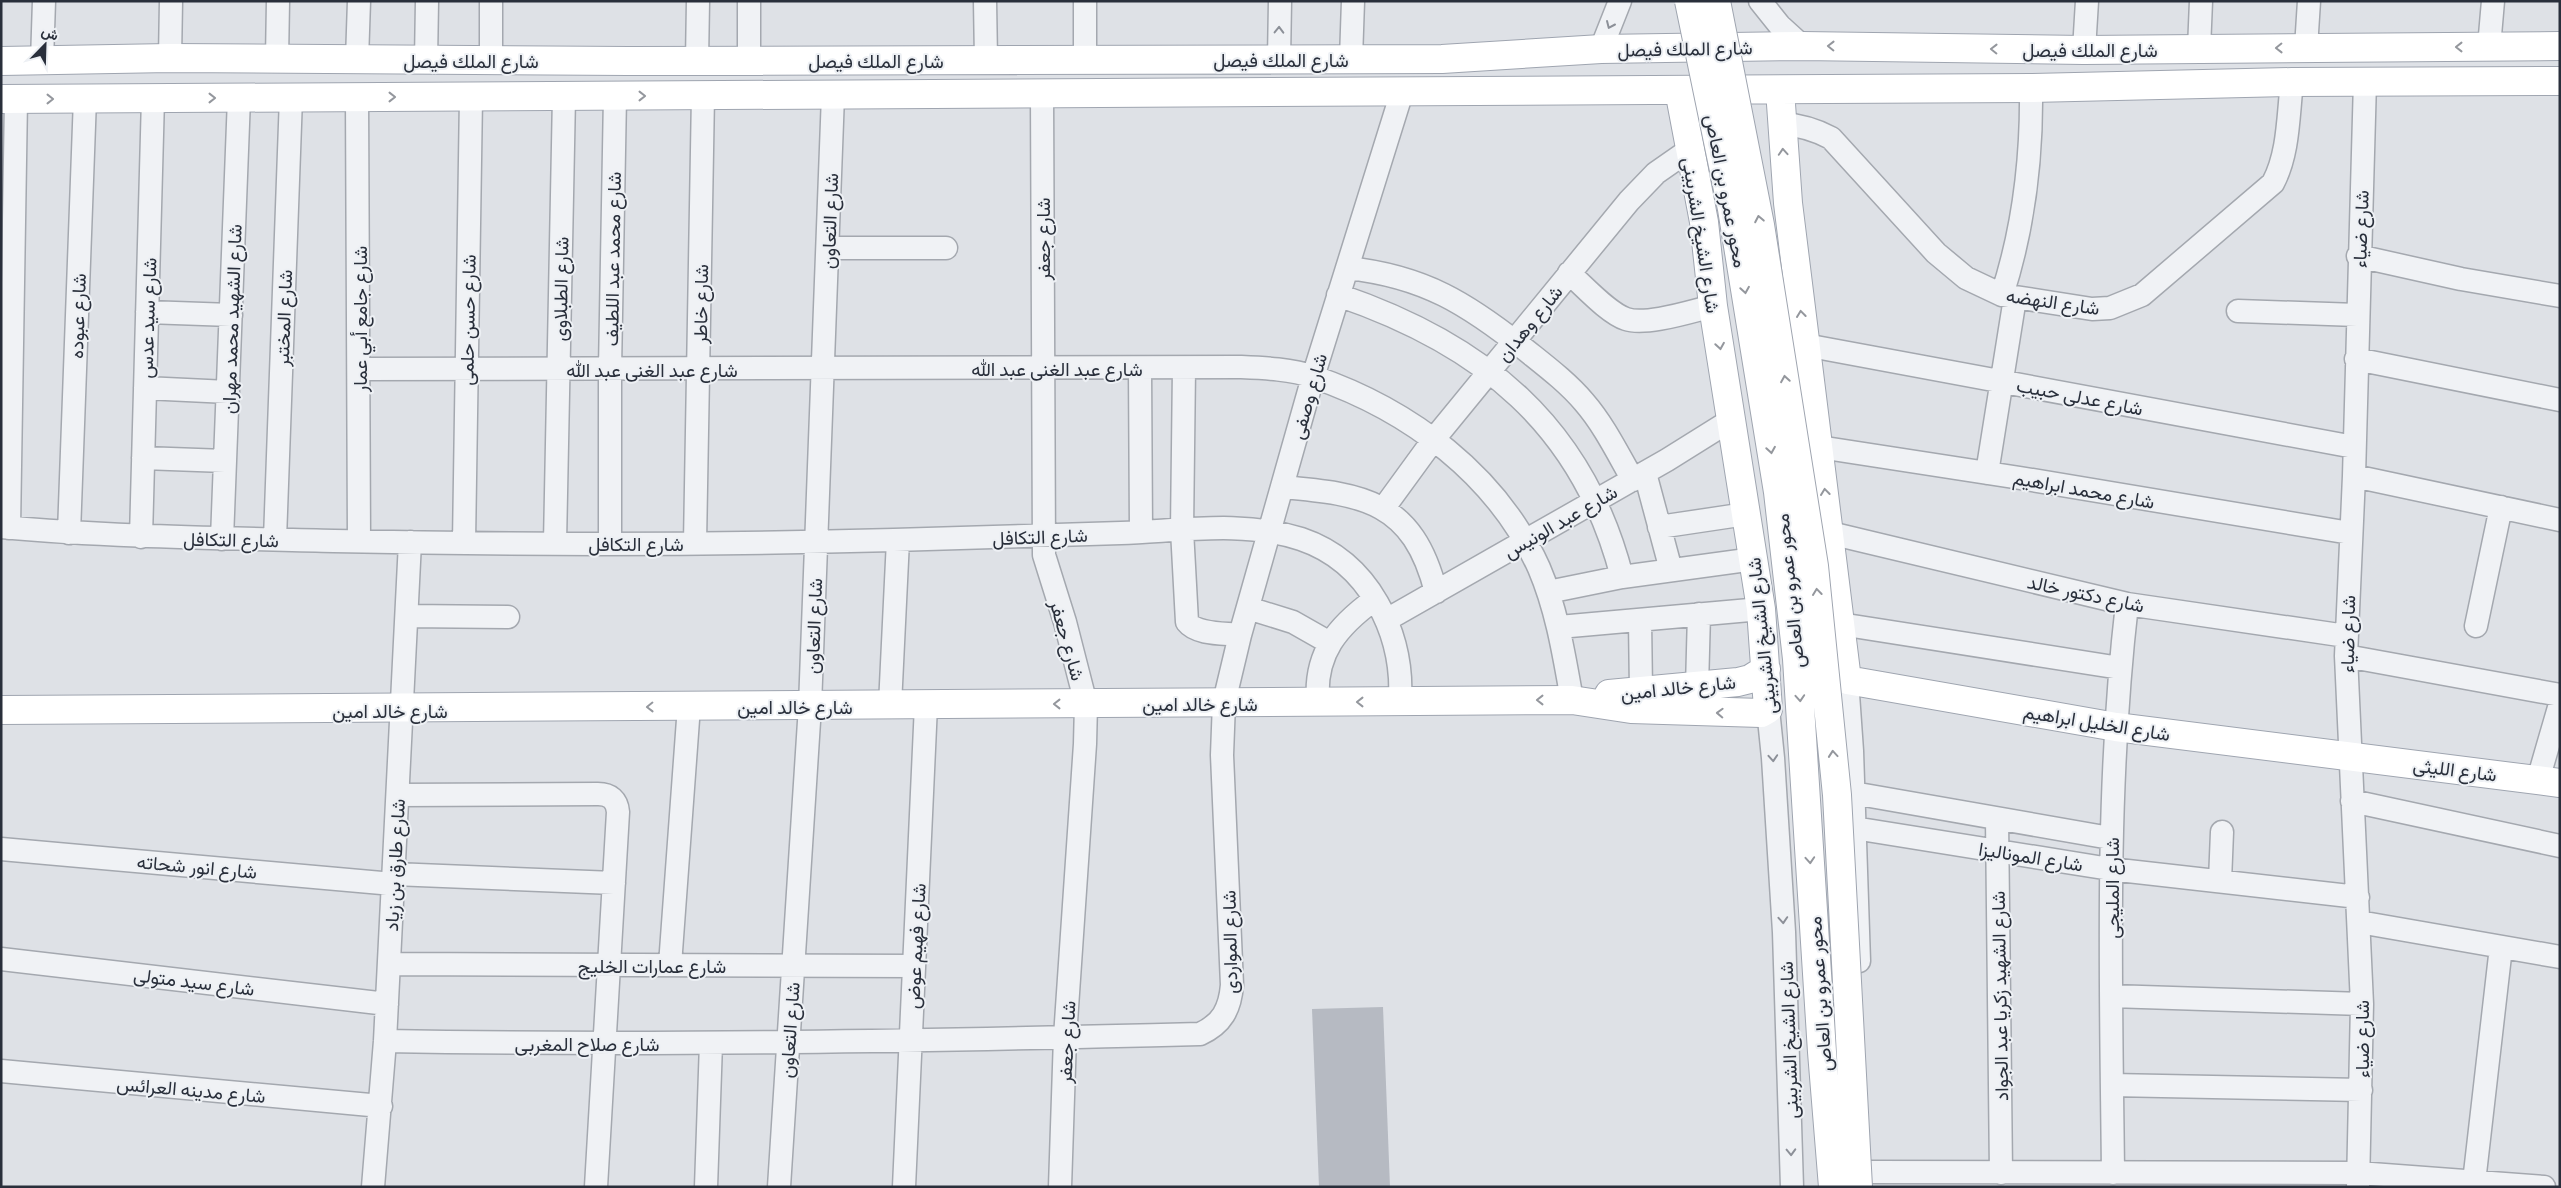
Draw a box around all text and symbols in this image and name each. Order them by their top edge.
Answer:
north arrow [20,20,70,70]
text: ش [38,20,62,46]
one-way arrow [1605,20,1616,29]
one-way arrow [1274,26,1284,34]
street label: شارع الملك فيصل [1617,32,1753,64]
street label: شارع الملك فيصل [2022,35,2158,64]
one-way arrow [1827,41,1835,52]
one-way arrow [2454,42,2462,52]
one-way arrow [2274,43,2282,53]
one-way arrow [1989,44,1997,54]
street label: شارع الملك فيصل [1213,45,1349,74]
street label: شارع الملك فيصل [403,46,539,75]
street label: شارع الملك فيصل [808,46,944,75]
one-way arrow [639,91,647,101]
one-way arrow [389,92,397,102]
one-way arrow [209,93,217,103]
one-way arrow [46,94,54,104]
street label: محور عمرو بن العاص [1698,112,1756,270]
one-way arrow [1778,148,1789,156]
street label: شارع الشيخ الشربينى [1675,155,1729,315]
street label: شارع محمد عبد اللطيف [596,171,628,347]
street label: شارع التعاون [813,172,845,270]
street label: شارع ضياء [2344,190,2376,268]
street label: شارع جعفر [1028,198,1057,281]
one-way arrow [1755,215,1765,223]
street label: شارع الشهيد محمد مهران [213,223,249,415]
street label: شارع الطبلاوى [545,236,575,342]
street label: شارع جامع أبي عمار [345,246,376,393]
street label: شارع حسن حلمى [451,254,483,386]
street label: شارع سيد عدس [130,257,164,379]
street label: شارع خاطر [685,264,715,345]
street label: شارع المختبر [267,269,299,368]
street label: شارع عبوده [61,273,93,359]
street label: شارع وهدان [1489,278,1569,368]
street label: شارع النهضه [2004,280,2102,322]
one-way arrow [1740,285,1750,294]
one-way arrow [1796,309,1807,317]
one-way arrow [1714,341,1724,350]
street label: شارع وصفى [1282,349,1334,443]
street label: شارع عبد الغنى عبد الله [971,354,1143,383]
street label: شارع عبد الغنى عبد الله [566,355,738,384]
street label: شارع عدلى حبيب [2014,370,2146,422]
one-way arrow [1781,375,1791,384]
one-way arrow [1765,446,1776,454]
street label: شارع محمد ابراهيم [2011,462,2157,516]
street label: شارع عبد الونيس [1498,477,1622,565]
one-way arrow [1820,488,1830,497]
street label: محور عمرو بن العاص [1766,512,1812,670]
street label: شارع التكافل [992,520,1088,552]
street label: شارع التكافل [183,524,279,554]
street label: شارع التكافل [588,529,684,558]
street label: شارع الشيخ الشربينى [1738,556,1784,716]
street label: شارع دكتور خالد [2025,566,2147,620]
street label: شارع التعاون [797,577,829,675]
one-way arrow [1812,588,1823,596]
street label: شارع جعفر [1042,595,1093,684]
street label: شارع ضياء [2332,595,2362,673]
street label: شارع خالد امين [1619,667,1737,707]
street label: شارع خالد امين [1142,689,1258,718]
street label: شارع خالد امين [737,692,853,721]
one-way arrow [1794,694,1805,702]
one-way arrow [1536,695,1544,705]
street label: شارع خالد امين [332,696,448,725]
one-way arrow [1356,696,1364,707]
street label: شارع الخليل ابراهيم [2021,696,2173,748]
one-way arrow [1053,699,1061,709]
one-way arrow [646,702,654,712]
one-way arrow [1716,707,1724,718]
one-way arrow [1828,749,1839,757]
street label: شارع الليثى [2411,749,2499,789]
one-way arrow [1768,754,1779,762]
street label: شارع طارق بن زياد [376,798,412,932]
street label: شارع الموناليزا [1977,833,2085,879]
street label: شارع المليجى [2097,837,2126,939]
street label: شارع انور شحاته [136,846,258,886]
one-way arrow [1804,857,1815,865]
street label: شارع فهيم عوض [897,882,933,1010]
street label: شارع المواردى [1214,890,1244,994]
street label: شارع الشهيد زكريا عبد الجواد [1983,891,2015,1101]
street label: محور عمرو بن العاص [1799,915,1839,1073]
one-way arrow [1778,916,1789,924]
street label: شارع عمارات الخليج [578,951,726,980]
street label: شارع سيد متولى [132,959,256,1003]
street label: شارع الشيخ الشربينى [1771,961,1805,1119]
street label: شارع التعاون [771,981,807,1079]
street label: شارع جعفر [1049,1000,1083,1085]
street label: شارع ضياء [2347,1000,2376,1078]
street label: شارع صلاح المغربى [515,1029,659,1058]
street label: شارع مدينه العرائس [115,1068,267,1110]
one-way arrow [1786,1148,1796,1156]

